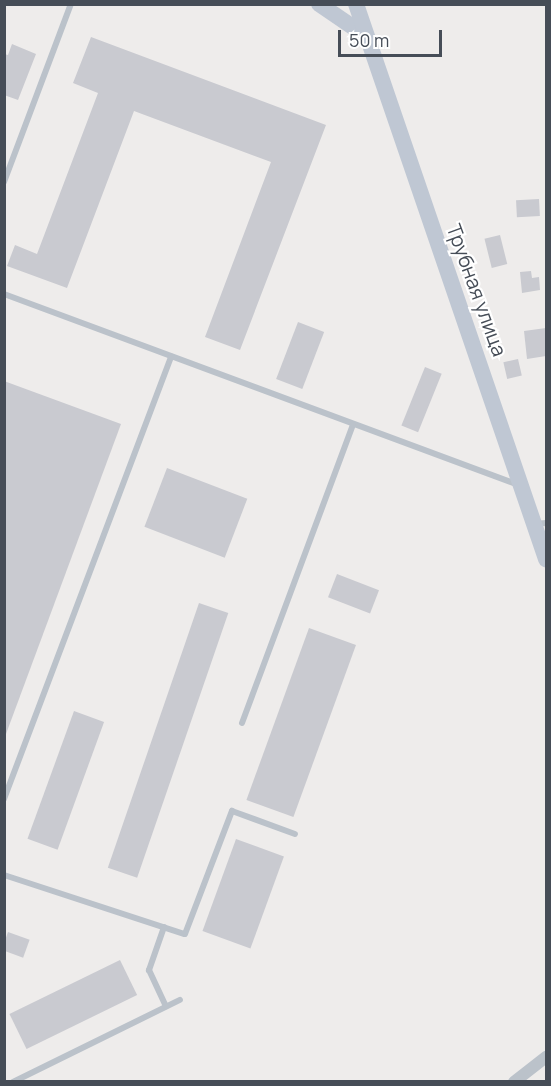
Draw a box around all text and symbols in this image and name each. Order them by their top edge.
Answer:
scale bar [341,18,444,56]
text: 50 m [349,28,389,52]
street label: Трубная улица [442,221,512,359]

